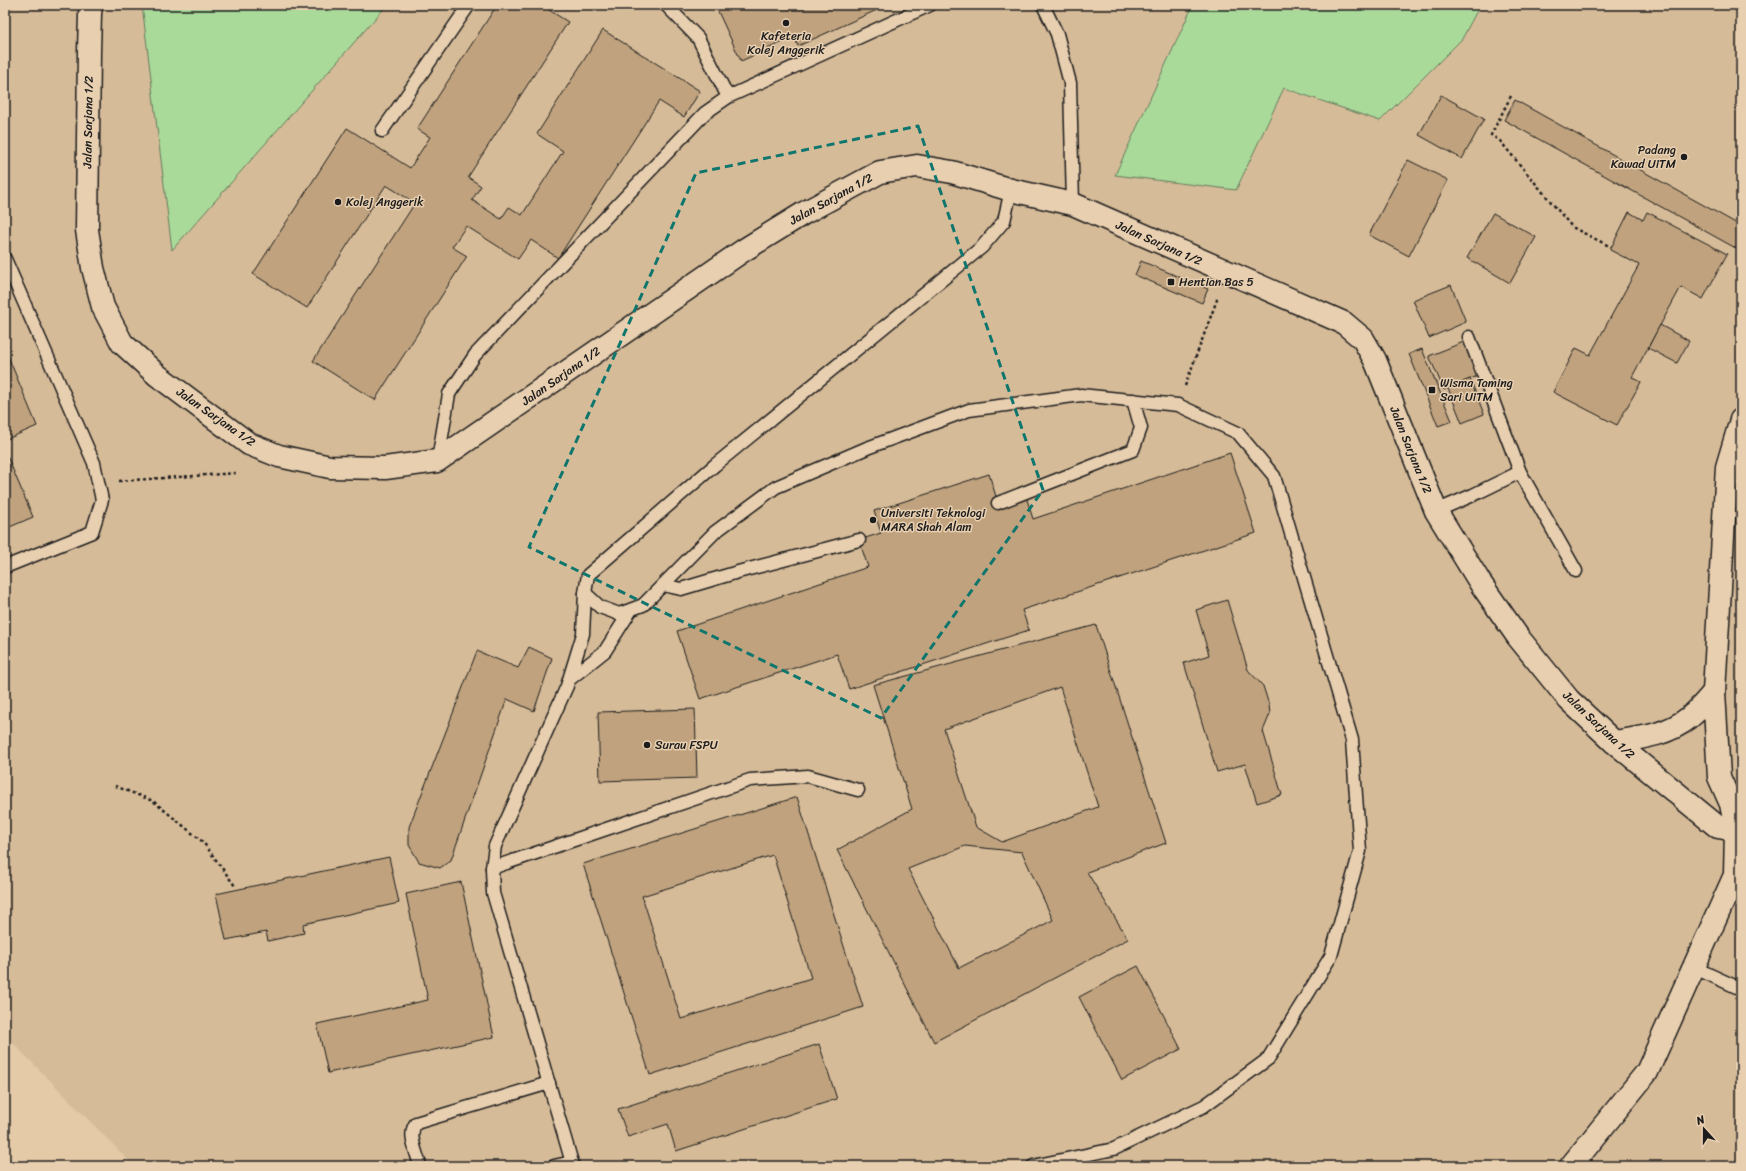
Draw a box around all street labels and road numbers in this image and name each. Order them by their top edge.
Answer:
street label: Jalan Sarjana 1/2 [76,75,100,170]
street label: Jalan Sarjana 1/2 [784,167,877,232]
street label: Jalan Sarjana 1/2 [1111,214,1206,272]
street label: Jalan Sarjana 1/2 [516,340,605,412]
street label: Jalan Sarjana 1/2 [171,381,260,453]
street label: Jalan Sarjana 1/2 [1383,402,1439,497]
street label: Jalan Sarjana 1/2 [1557,685,1640,765]

